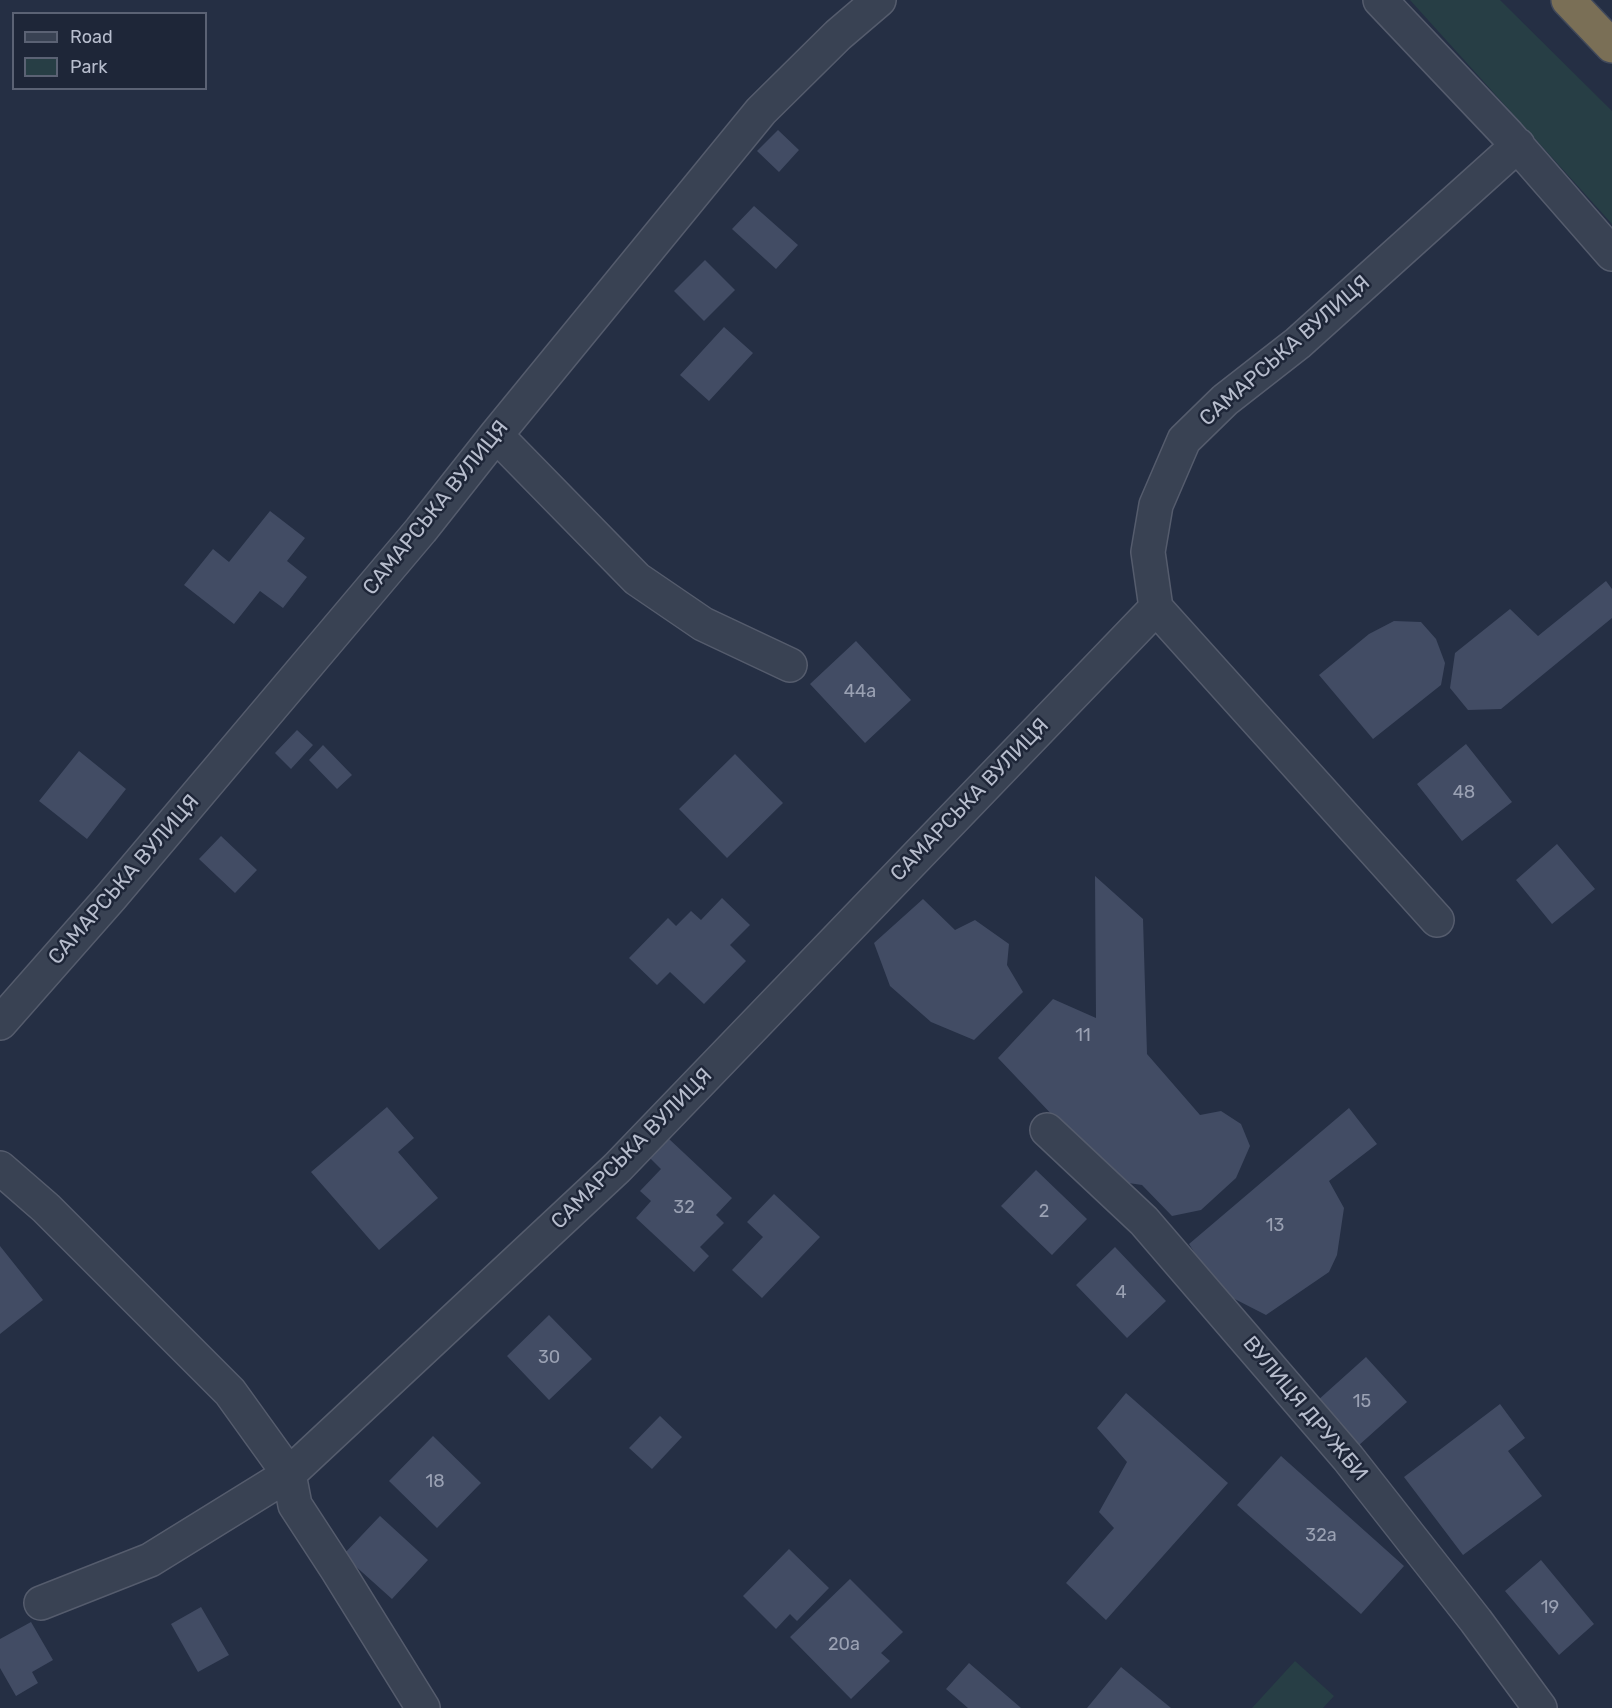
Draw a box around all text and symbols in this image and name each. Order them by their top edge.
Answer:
legend [12,12,207,90]
text: Road [70,26,113,48]
text: Park [70,56,107,78]
street label: САМАРСЬКА ВУЛИЦЯ [1195,270,1375,432]
street label: САМАРСЬКА ВУЛИЦЯ [358,416,514,600]
house number: 44а [844,681,876,703]
street label: САМАРСЬКА ВУЛИЦЯ [886,713,1054,887]
house number: 48 [1453,782,1475,804]
street label: САМАРСЬКА ВУЛИЦЯ [43,790,205,970]
house number: 11 [1075,1025,1091,1047]
street label: САМАРСЬКА ВУЛИЦЯ [546,1063,718,1235]
house number: 32 [673,1197,695,1219]
house number: 2 [1039,1201,1049,1223]
house number: 13 [1266,1215,1284,1237]
house number: 4 [1115,1282,1127,1304]
street label: ВУЛИЦЯ ДРУЖБИ [1237,1332,1373,1486]
house number: 30 [538,1347,560,1369]
house number: 15 [1353,1391,1371,1413]
house number: 18 [425,1471,445,1493]
house number: 32а [1305,1525,1337,1547]
house number: 19 [1541,1597,1559,1619]
house number: 20а [828,1634,860,1656]

